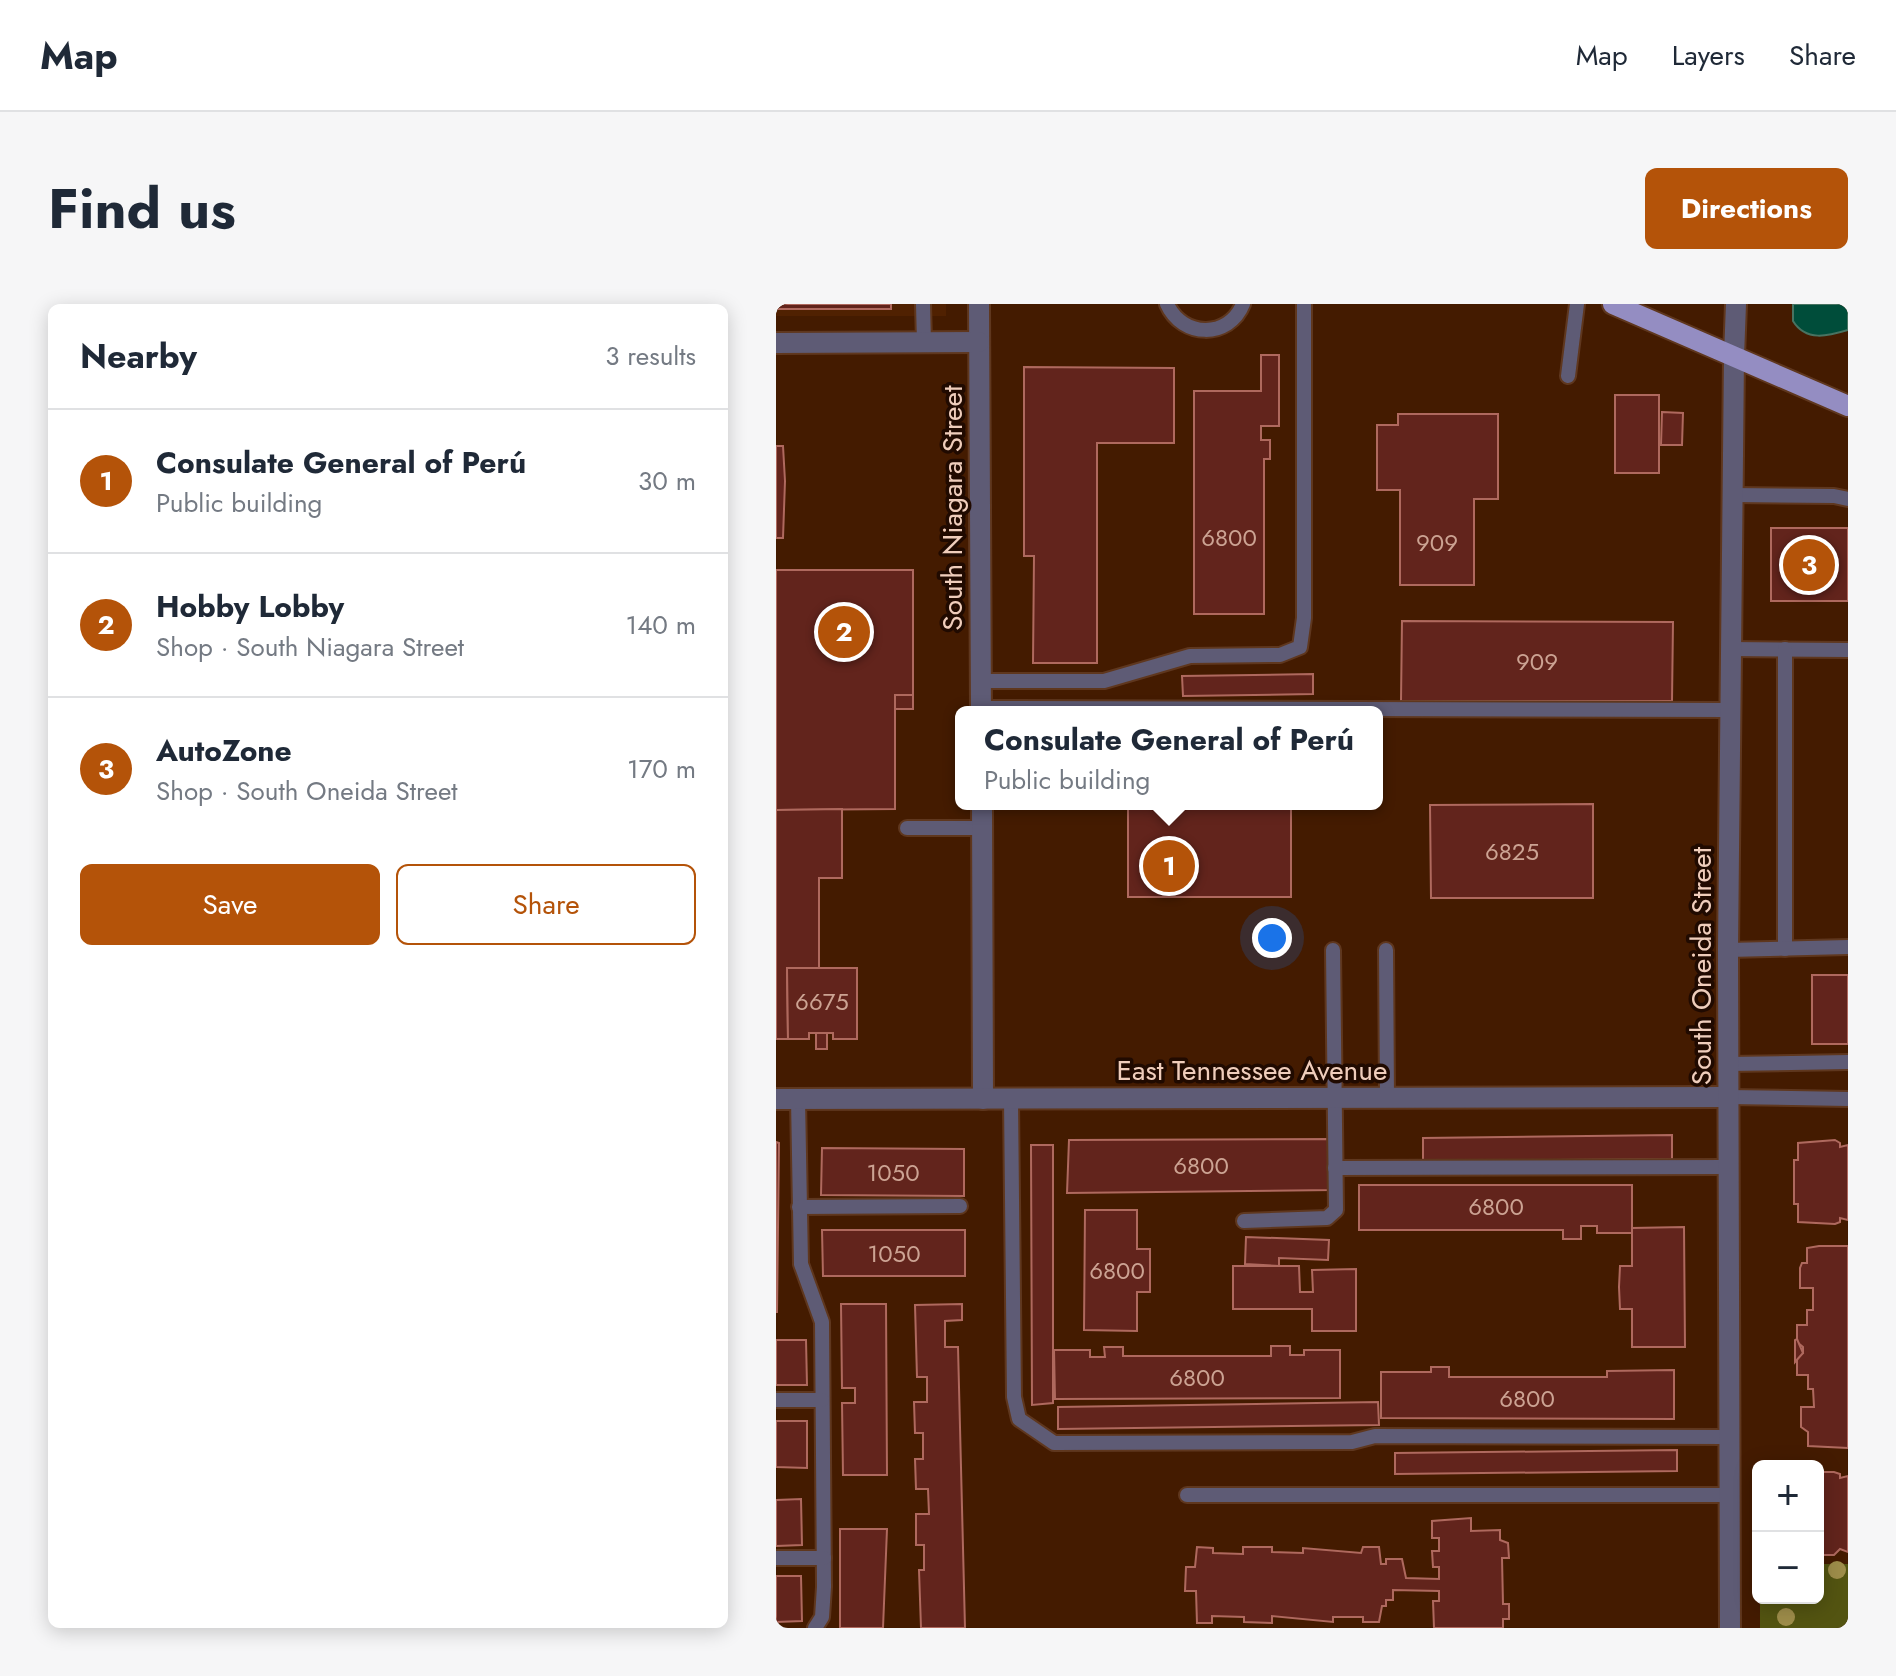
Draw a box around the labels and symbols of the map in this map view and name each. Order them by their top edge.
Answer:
street label: South Niagara Street [932,385,973,631]
house number: 6800 [1201,520,1257,555]
house number: 909 [1416,525,1458,560]
pin: 3 [1783,535,1835,595]
pin: 2 [818,602,870,662]
house number: 909 [1516,644,1558,679]
house number: 6825 [1485,834,1539,869]
pin: 1 [1143,836,1195,896]
street label: South Oneida Street [1681,847,1722,1085]
your location [1252,918,1292,958]
house number: 6675 [795,984,849,1019]
street label: East Tennessee Avenue [1117,1050,1387,1091]
house number: 6800 [1173,1148,1229,1183]
house number: 1050 [866,1155,920,1190]
house number: 6800 [1468,1189,1524,1224]
house number: 1050 [867,1236,921,1271]
house number: 6800 [1089,1253,1145,1288]
house number: 6800 [1169,1360,1225,1395]
house number: 6800 [1499,1381,1555,1416]

